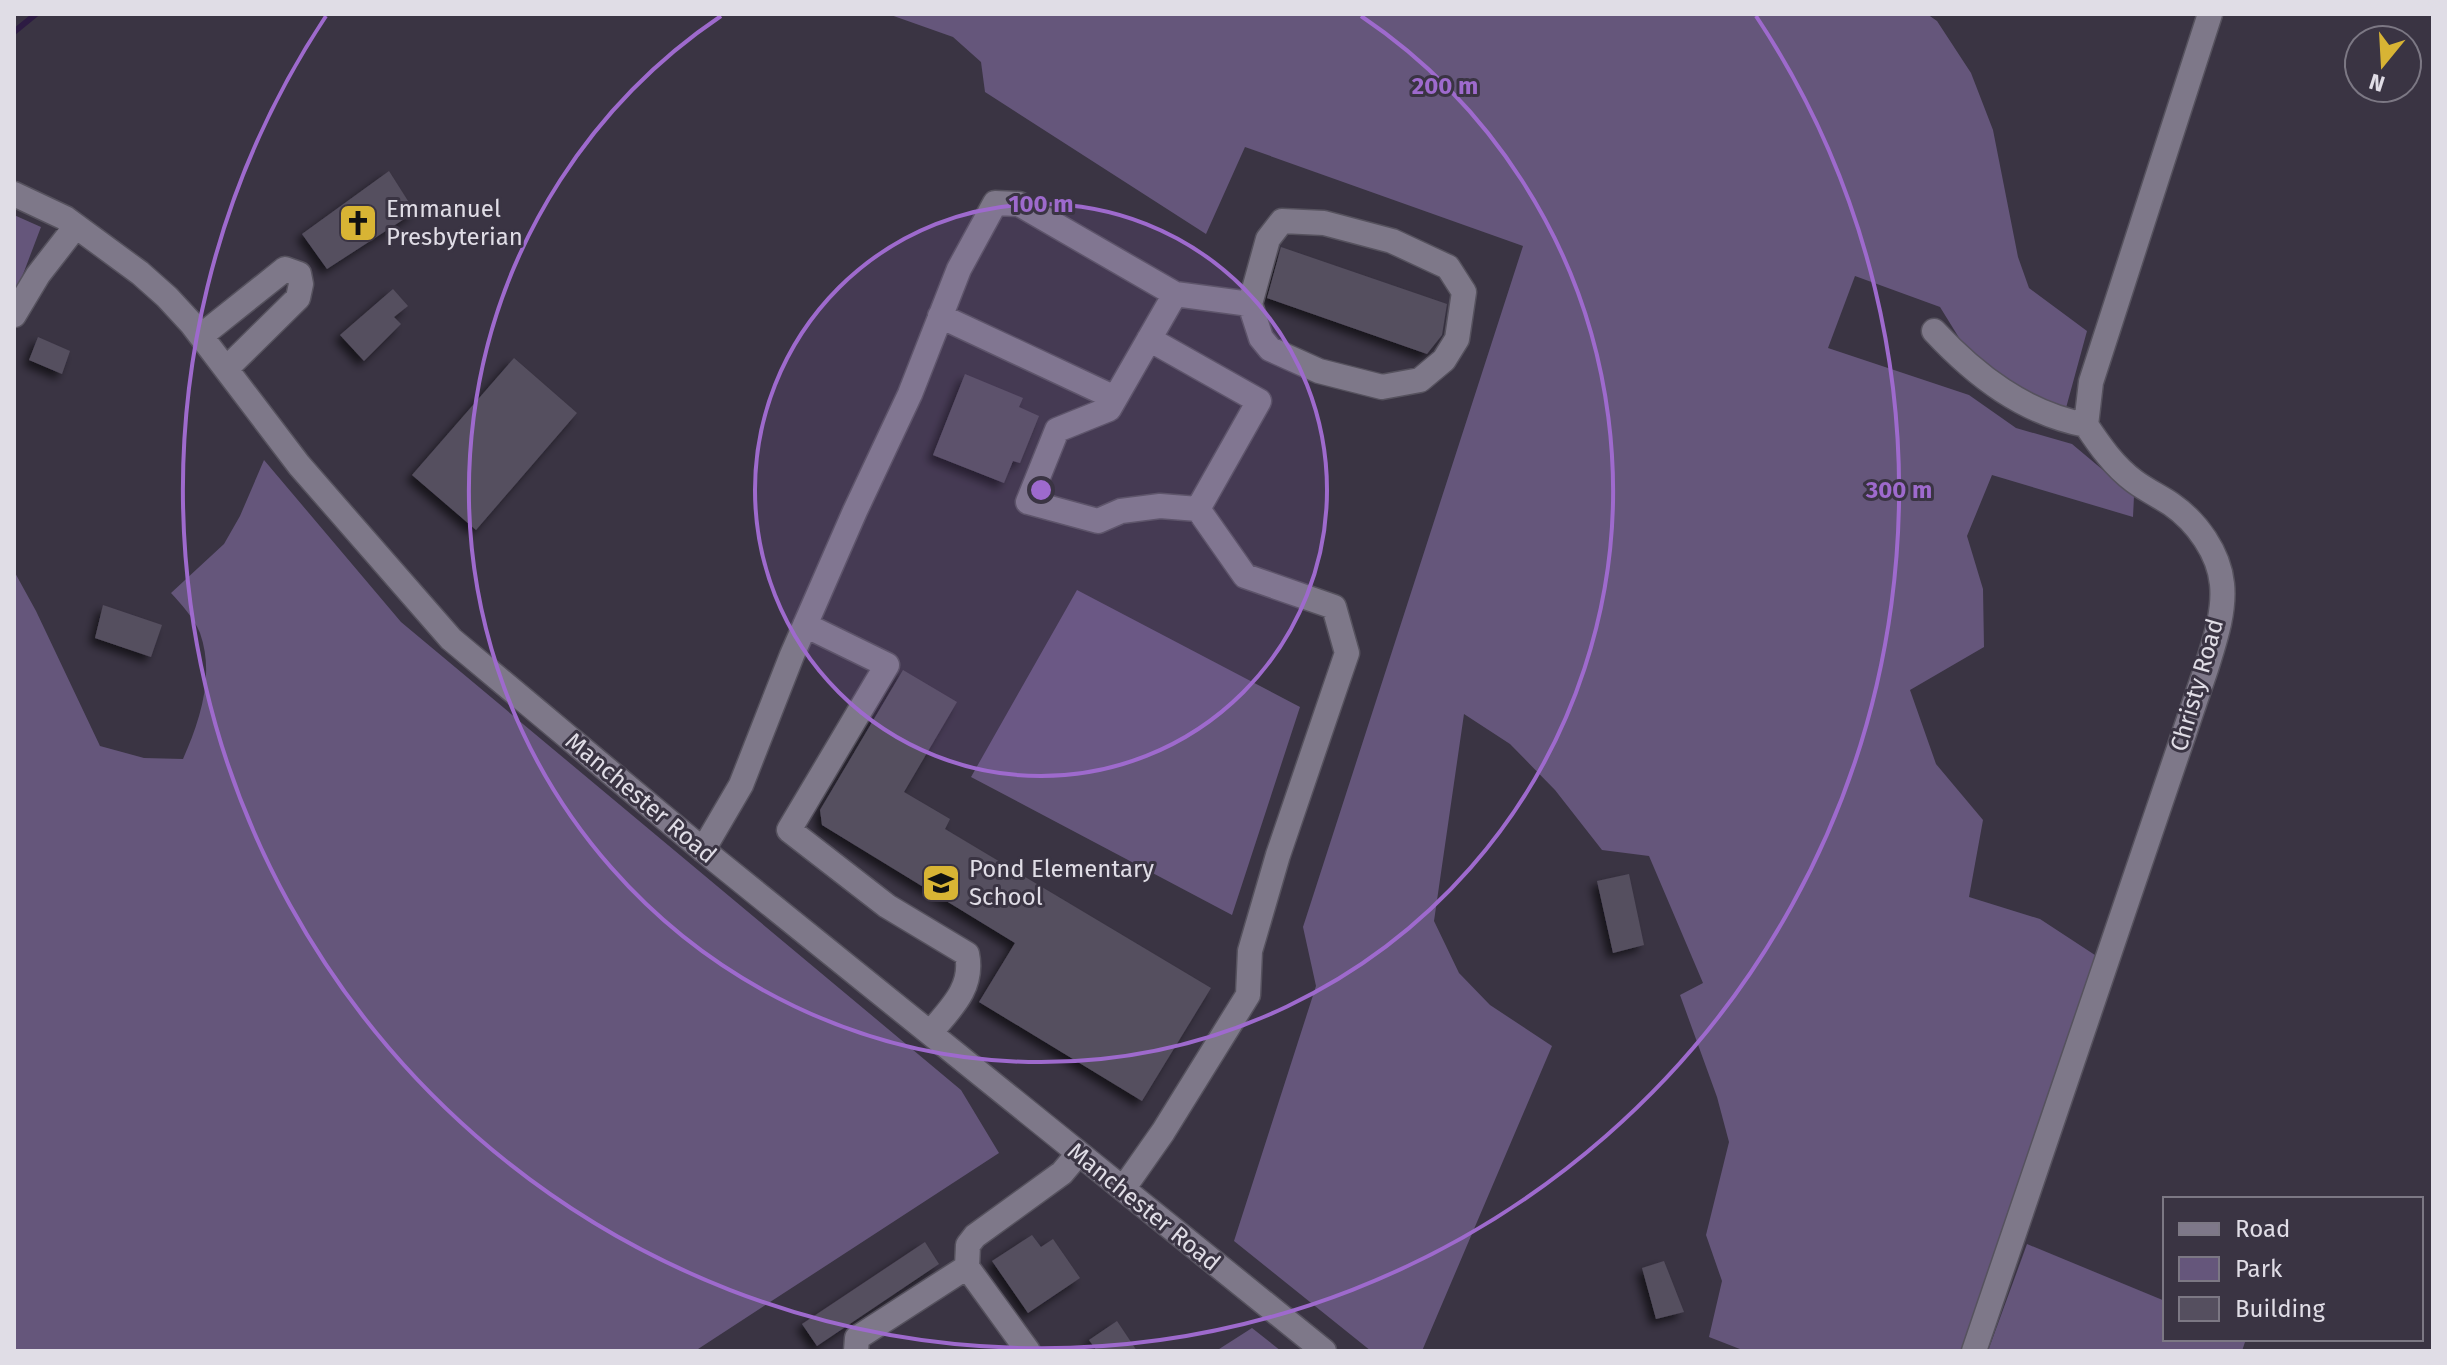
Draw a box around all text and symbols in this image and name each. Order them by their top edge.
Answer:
north arrow [2343,24,2423,104]
text: N [2366,67,2388,98]
text: 200 m [1412,72,1478,100]
text: 100 m [1008,190,1074,218]
place label: Emmanuel Presbyterian [386,195,523,251]
church icon: Emmanuel Presbyterian [337,202,379,244]
centre of rings [1027,476,1055,504]
text: 300 m [1865,476,1932,504]
street label: Christy Road [2165,616,2229,754]
street label: Manchester Road [560,727,722,869]
place label: Pond Elementary School [969,855,1154,911]
school or university icon: Pond Elementary School [920,862,962,904]
street label: Manchester Road [1062,1137,1226,1277]
legend [2163,1197,2423,1341]
text: Road [2235,1215,2290,1243]
text: Park [2235,1255,2283,1283]
text: Building [2235,1295,2325,1323]

